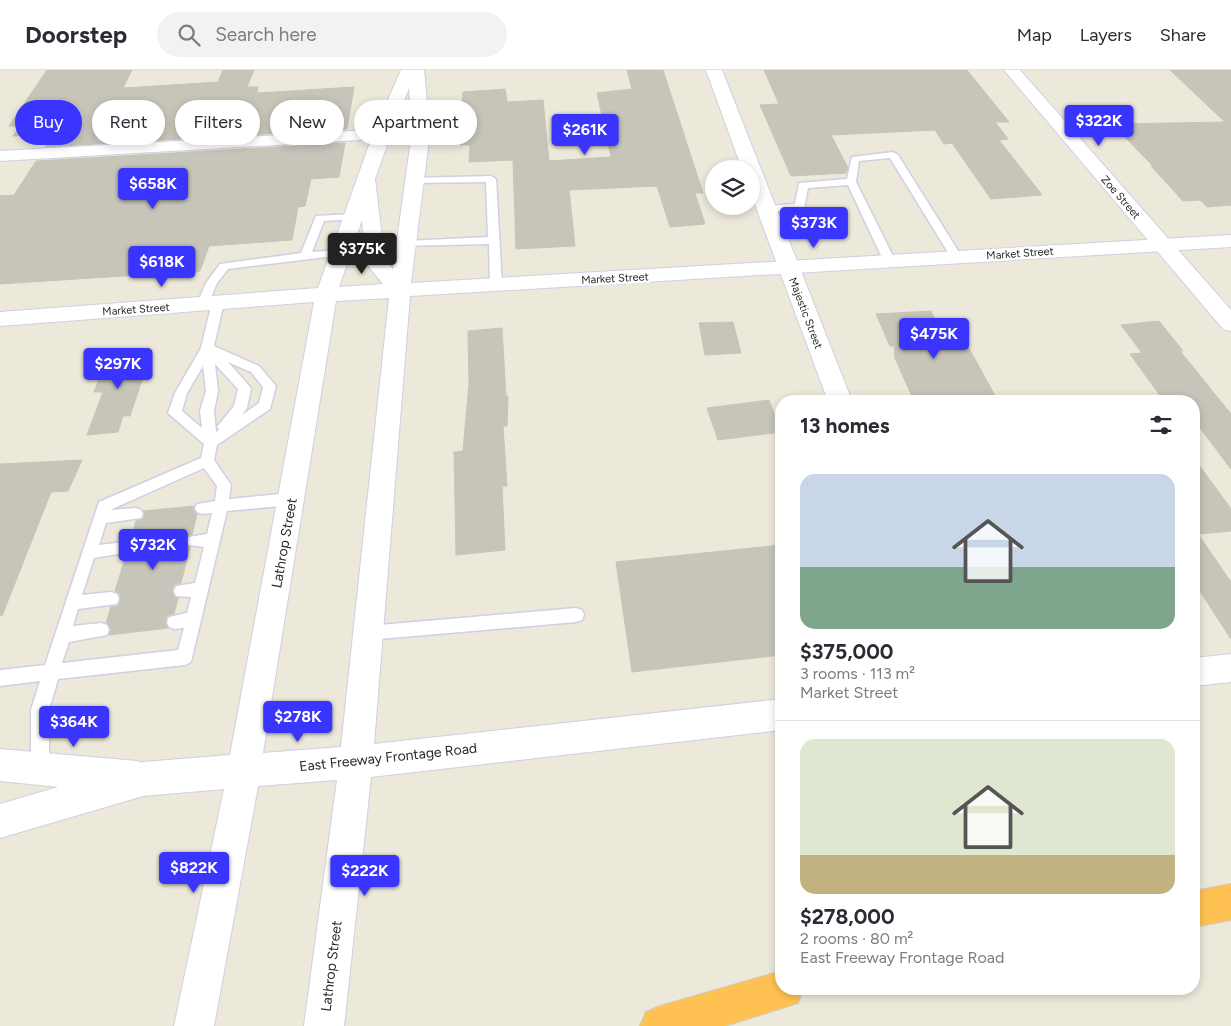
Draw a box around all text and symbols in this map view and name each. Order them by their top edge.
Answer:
search box [157,12,507,57]
text: Doorstep [25,20,127,49]
icon: search [175,21,203,49]
text: Search here [215,23,317,46]
text: Map [1017,24,1052,46]
text: Layers [1080,24,1132,46]
text: Share [1160,24,1206,46]
chip: Buy [15,100,82,145]
chip: Rent [92,100,165,145]
chip: Filters [175,100,260,145]
chip: New [270,100,344,145]
chip: Apartment [354,100,477,145]
pin: $322K [1064,104,1134,147]
text: $322K [1076,111,1122,130]
pin: $261K [550,114,620,156]
text: $261K [563,120,607,139]
map controls [705,160,760,215]
button: layers [705,160,760,215]
pin: $658K [118,168,188,210]
street label: Zoe Street [1098,173,1143,222]
text: $658K [129,174,177,193]
pin: $373K [779,206,849,249]
text: $373K [791,213,837,232]
pin: $375K [327,232,397,275]
text: $375K [339,239,385,258]
street label: Market Street [986,245,1054,262]
pin: $618K [127,246,197,288]
text: $618K [139,252,185,271]
street label: Market Street [581,270,649,287]
street label: Majestic Street [786,276,825,351]
street label: Market Street [102,301,170,318]
pin: $475K [899,318,969,360]
text: $475K [910,324,958,343]
pin: $297K [83,348,153,390]
text: $297K [95,354,141,373]
icon: filters [1147,411,1175,439]
text: 13 homes [800,413,889,438]
street label: Lathrop Street [268,497,301,590]
icon: home [943,506,1033,596]
pin: $732K [118,528,188,571]
text: $732K [130,535,176,554]
text: $375,000 [800,639,893,664]
text: 3 rooms · 113 m² [800,664,915,683]
text: Market Street [800,683,898,702]
pin: $278K [263,700,333,743]
pin: $364K [39,706,109,748]
text: $278K [274,707,322,726]
text: $364K [50,712,98,731]
street label: East Freeway Frontage Road [298,740,478,775]
icon: home [943,772,1033,862]
pin: $822K [159,852,229,894]
pin: $222K [330,854,400,897]
text: $822K [170,858,218,877]
text: $222K [341,861,389,880]
text: $278,000 [800,904,895,929]
street label: Lathrop Street [317,920,345,1012]
text: 2 rooms · 80 m² [800,929,913,948]
text: East Freeway Frontage Road [800,948,1004,967]

